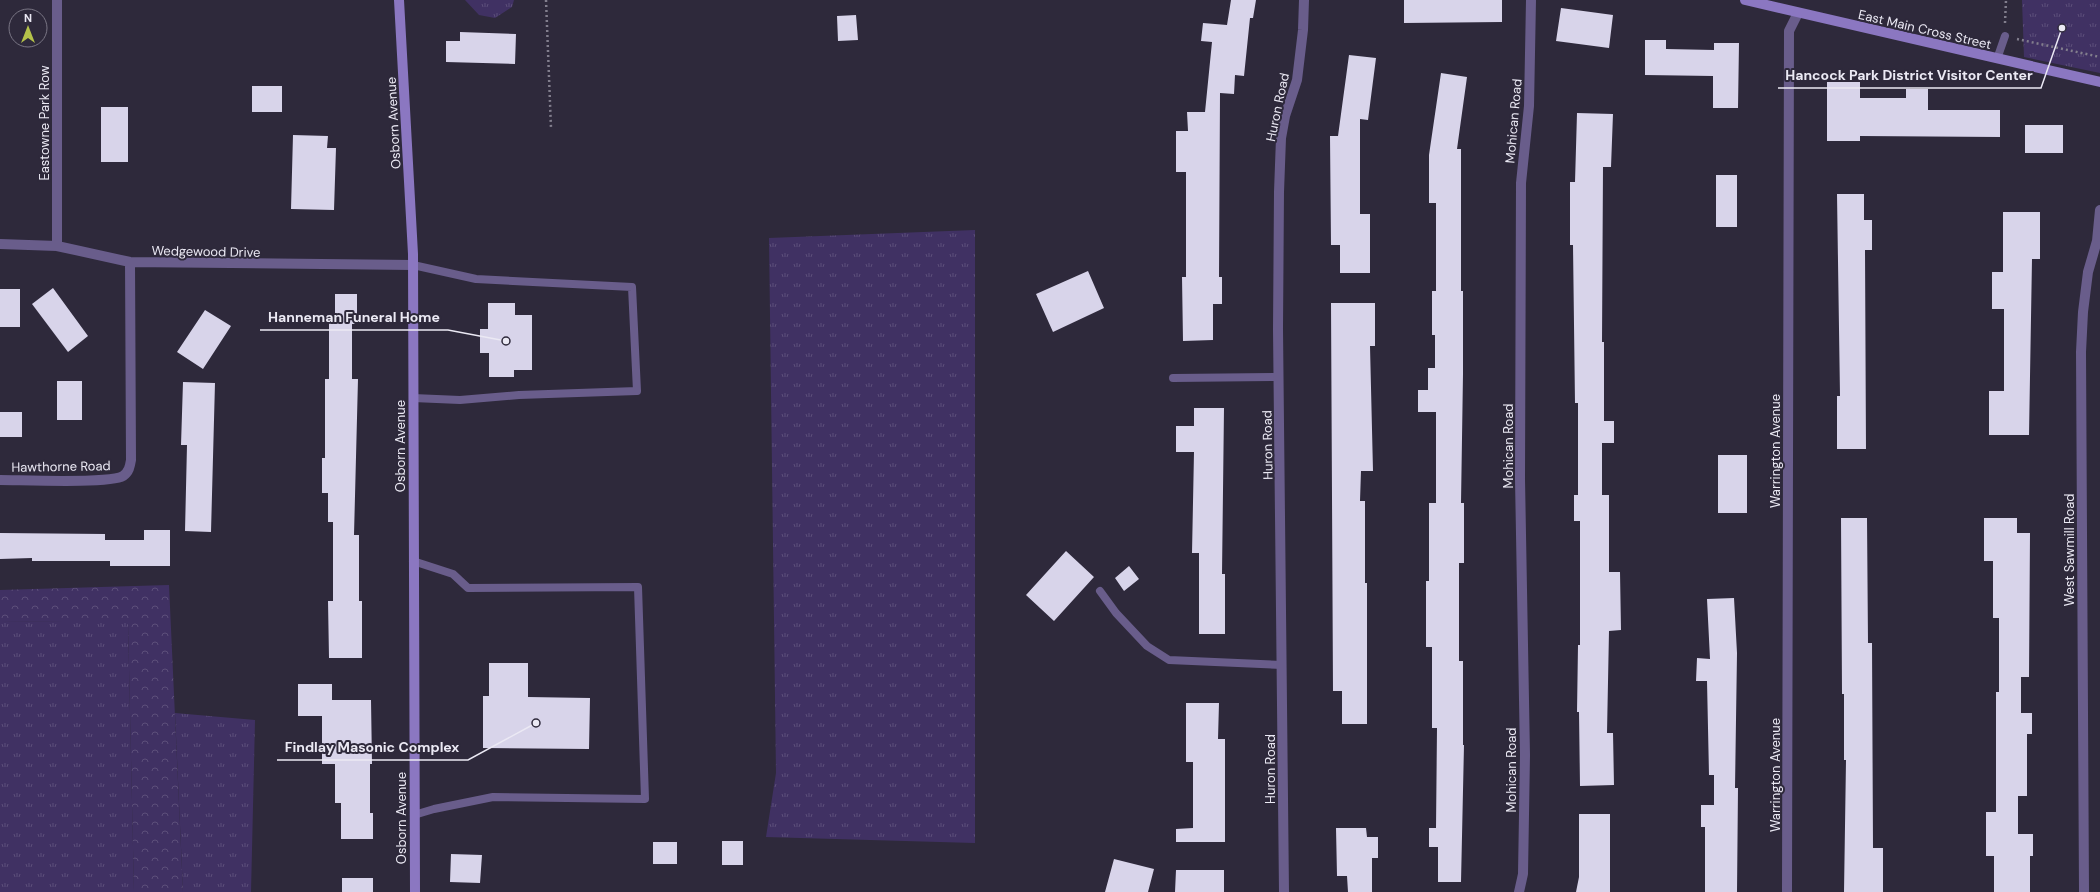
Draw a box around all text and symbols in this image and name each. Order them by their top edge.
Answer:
street label: East Main Cross Street [1857,6,1993,53]
north arrow [8,8,48,48]
text: N [24,11,32,25]
callout: Hancock Park District Visitor Center [1778,62,2041,88]
street label: Eastowne Park Row [36,65,53,181]
text: Hancock Park District Visitor Center [1785,66,2033,84]
street label: Huron Road [1262,71,1293,143]
street label: Osborn Avenue [383,76,404,170]
street label: Mohican Road [1501,78,1526,164]
street label: Wedgewood Drive [151,242,261,261]
callout: Hanneman Funeral Home [260,304,448,330]
text: Hanneman Funeral Home [268,308,440,326]
street label: Warrington Avenue [1767,394,1784,508]
street label: Osborn Avenue [392,400,409,492]
street label: Mohican Road [1500,404,1517,488]
street label: Huron Road [1258,410,1277,480]
street label: Hawthorne Road [11,457,111,476]
street label: West Sawmill Road [2061,494,2078,606]
street label: Warrington Avenue [1767,718,1784,832]
street label: Mohican Road [1503,728,1520,812]
callout: Findlay Masonic Complex [277,734,468,760]
street label: Huron Road [1262,734,1279,804]
text: Findlay Masonic Complex [285,738,459,756]
street label: Osborn Avenue [393,772,410,864]

